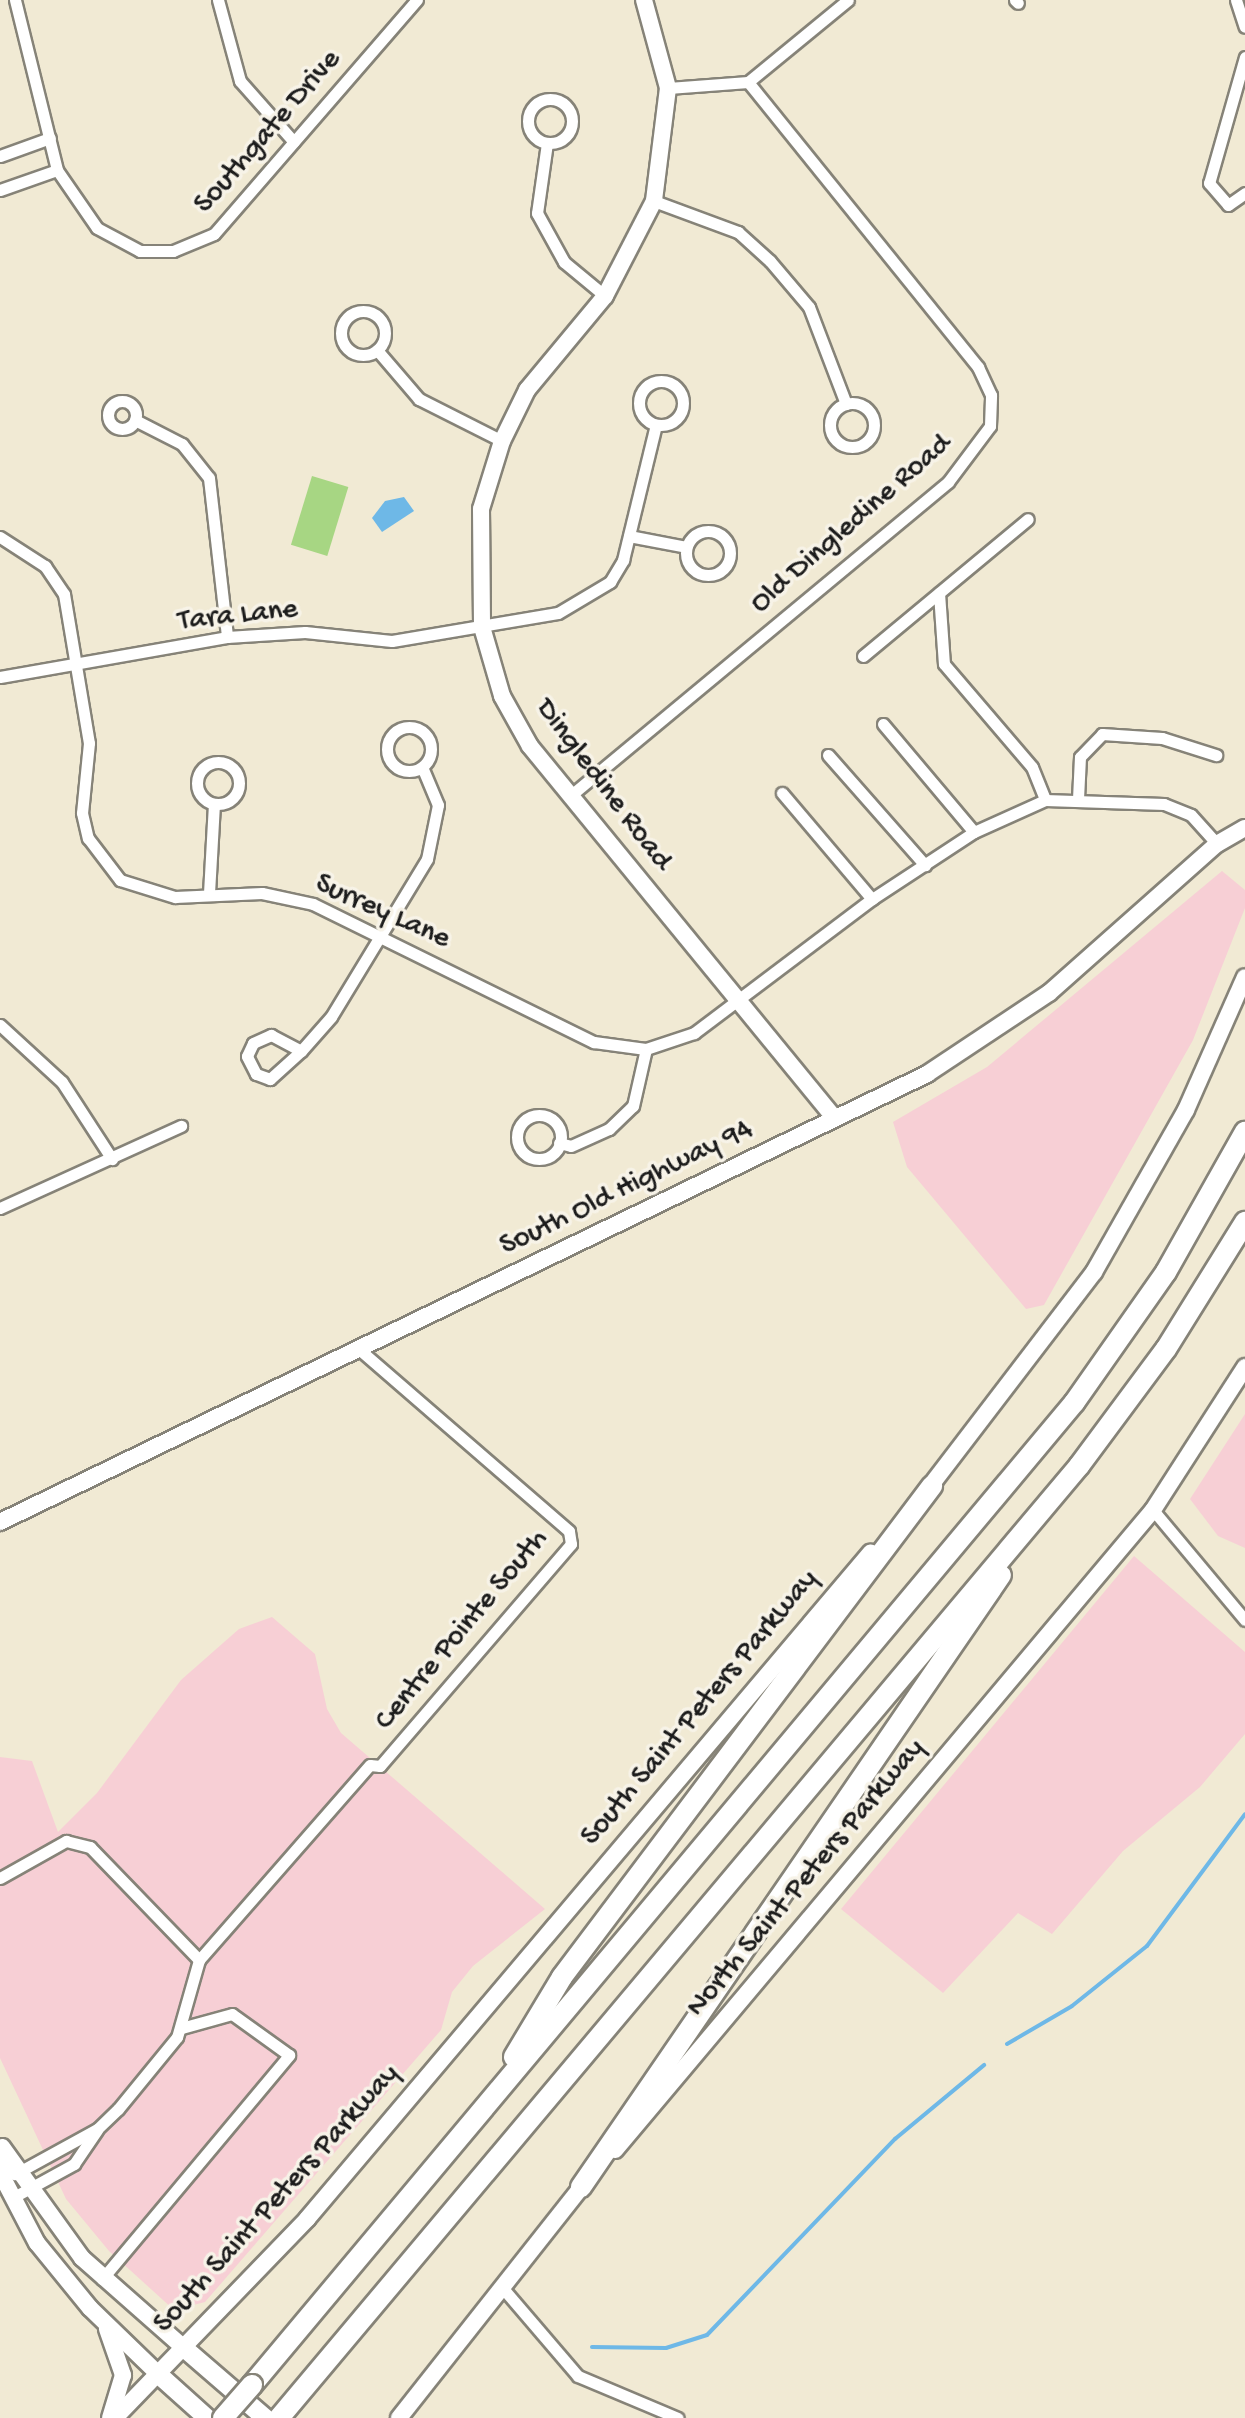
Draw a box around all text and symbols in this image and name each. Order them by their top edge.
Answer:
street label: Southgate Drive [188,44,350,222]
street label: Old Dingledine Road [744,428,960,622]
street label: Tara Lane [176,593,300,641]
street label: Dingledine Road [526,693,678,879]
street label: Surrey Lane [309,867,455,959]
street label: South Old Highway 94 [495,1112,759,1266]
street label: Centre Pointe South [369,1523,557,1739]
street label: South Saint Peters Parkway [575,1563,827,1855]
street label: North Saint Peters Parkway [680,1732,934,2026]
street label: South Saint Peters Parkway [147,2058,409,2342]

